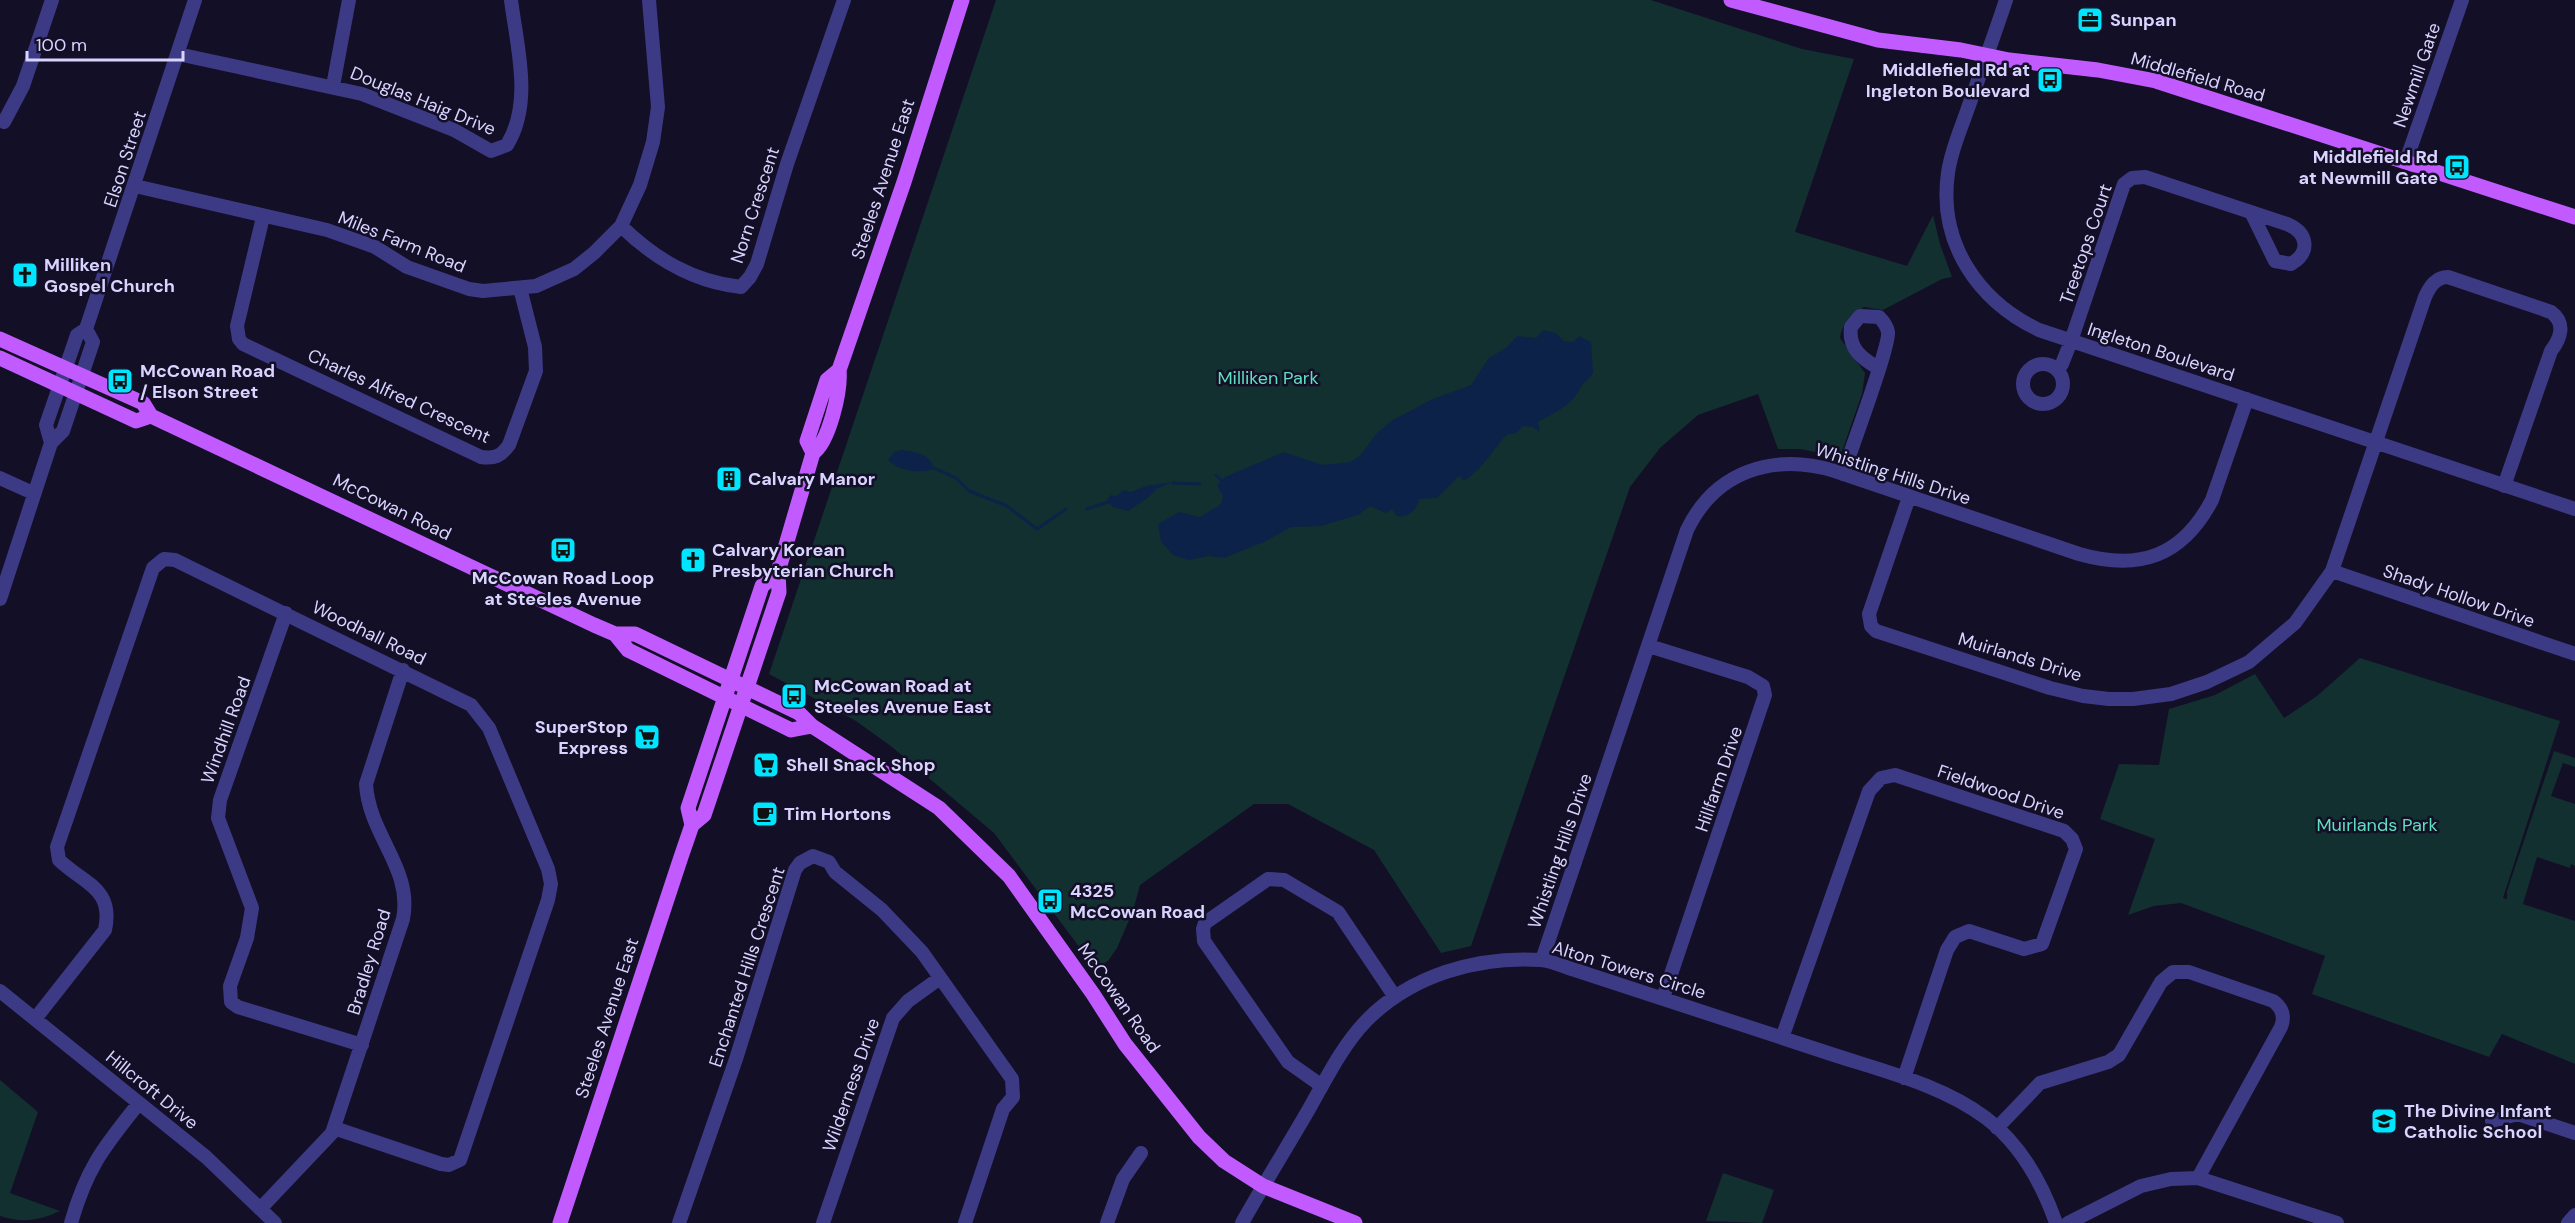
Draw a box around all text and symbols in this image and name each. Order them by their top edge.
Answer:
office icon: Sunpan [2075,5,2105,35]
place label: Sunpan [2110,8,2177,32]
street label: Newmill Gate [2388,19,2446,131]
scale bar [27,24,183,62]
text: 100 m [36,33,87,57]
street label: Middlefield Road [2128,46,2268,108]
place label: Middlefield Rd at Ingleton Boulevard [1866,58,2030,103]
street label: Douglas Haig Drive [347,61,499,141]
bus stop icon: Middlefield Rd at Ingleton Boulevard [2035,65,2065,95]
street label: Steeles Avenue East [846,96,920,262]
street label: Elson Street [98,108,152,210]
street label: Norn Crescent [725,144,785,266]
place label: Middlefield Rd at Newmill Gate [2299,145,2438,190]
bus stop icon: Middlefield Rd at Newmill Gate [2442,152,2472,182]
street label: Treetops Court [2054,181,2118,307]
street label: Miles Farm Road [335,205,469,279]
place label: Milliken Gospel Church [44,253,175,298]
church icon: Milliken Gospel Church [10,260,40,290]
street label: Ingleton Boulevard [2084,317,2238,387]
street label: Charles Alfred Crescent [304,343,494,449]
place label: McCowan Road / Elson Street [140,359,275,404]
bus stop icon: McCowan Road / Elson Street [105,366,135,396]
park label: Milliken Park [1217,366,1319,390]
street label: Whistling Hills Drive [1812,438,1974,510]
building icon: Calvary Manor [714,464,744,494]
place label: Calvary Manor [748,467,875,491]
street label: McCowan Road [329,468,455,546]
bus stop icon: McCowan Road Loop at Steeles Avenue [548,535,578,565]
place label: Calvary Korean Presbyterian Church [712,538,894,583]
church icon: Calvary Korean Presbyterian Church [678,545,708,575]
street label: Shady Hollow Drive [2380,559,2538,633]
place label: McCowan Road Loop at Steeles Avenue [472,566,654,611]
street label: Woodhall Road [308,595,430,671]
street label: Muirlands Drive [1955,627,2085,687]
street label: Windhill Road [195,673,257,787]
place label: McCowan Road at Steeles Avenue East [814,674,991,719]
bus stop icon: McCowan Road at Steeles Avenue East [779,681,809,711]
place label: SuperStop Express [535,715,628,760]
supermarket icon: SuperStop Express [632,722,662,752]
street label: Hillfarm Drive [1690,723,1748,835]
supermarket icon: Shell Snack Shop [751,750,781,780]
place label: Shell Snack Shop [786,753,936,777]
street label: Fieldwood Drive [1934,759,2068,825]
street label: Whistling Hills Drive [1522,770,1598,932]
cafe icon: Tim Hortons [750,799,780,829]
place label: Tim Hortons [784,802,891,826]
park label: Muirlands Park [2316,813,2438,837]
street label: Enchanted Hills Crescent [703,864,791,1070]
place label: 4325 McCowan Road [1070,879,1205,924]
bus stop icon: 4325 McCowan Road [1035,886,1065,916]
street label: Bradley Road [342,906,396,1018]
street label: Steeles Avenue East [570,935,644,1101]
street label: Alton Towers Circle [1549,935,1709,1005]
street label: McCowan Road [1072,938,1166,1058]
street label: Wilderness Drive [817,1015,885,1155]
street label: Hillcroft Drive [101,1045,203,1135]
place label: The Divine Infant Catholic School [2404,1099,2552,1144]
school or university icon: The Divine Infant Catholic School [2369,1106,2399,1136]

